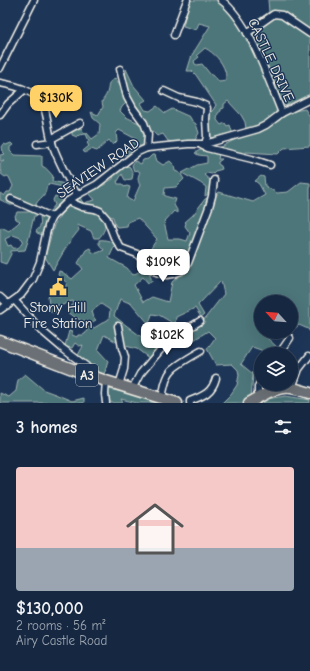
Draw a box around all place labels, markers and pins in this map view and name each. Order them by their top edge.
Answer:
pin: $130K [28,85,84,119]
pin: $109K [135,249,191,283]
public building icon: Stony Hill Fire Station [48,277,68,297]
place label: Stony Hill Fire Station [23,299,93,332]
pin: $102K [139,322,195,356]

